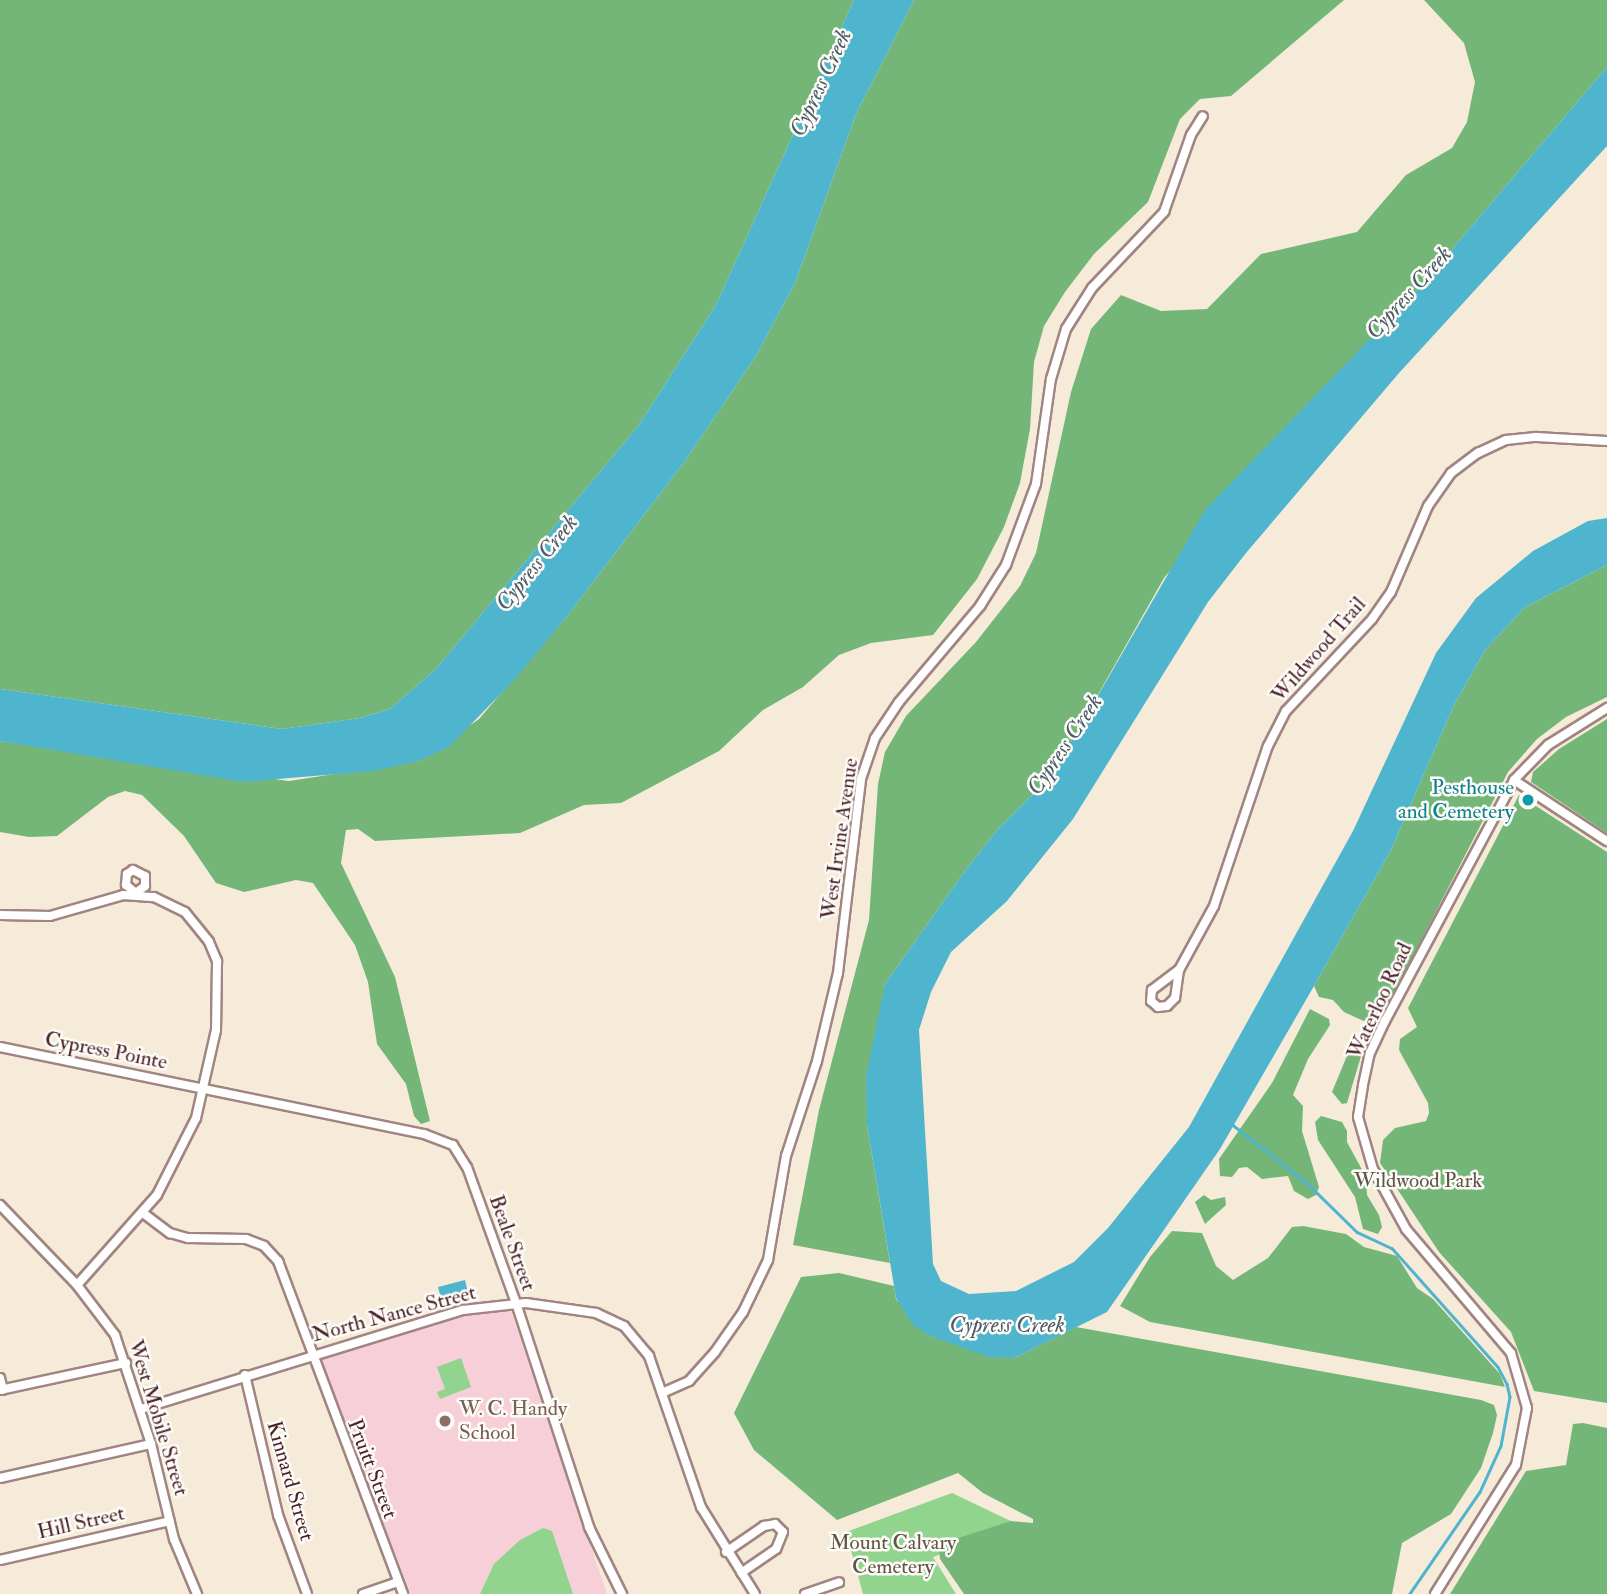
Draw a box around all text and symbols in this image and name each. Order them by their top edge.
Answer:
water label: Cypress Creek [784,25,858,141]
water label: Cypress Creek [1360,241,1458,345]
water label: Cypress Creek [490,509,584,617]
street label: Wildwood Trail [1267,592,1371,708]
water label: Cypress Creek [1021,689,1109,801]
street label: West Irvine Avenue [816,757,864,921]
place label: Pesthouse and Cemetery [1398,775,1514,825]
marker: Pesthouse and Cemetery [1520,792,1536,808]
street label: Waterloo Road [1342,939,1418,1063]
street label: Cypress Pointe [43,1027,169,1075]
park label: Wildwood Park [1354,1168,1482,1194]
street label: Beale Street [483,1192,541,1294]
street label: North Nance Street [309,1280,479,1348]
water label: Cypress Creek [949,1311,1065,1339]
street label: West Mobile Street [122,1337,194,1499]
place label: W. C. Handy School [459,1396,567,1446]
marker: W. C. Handy School [437,1413,453,1429]
street label: Pruitt Street [341,1416,403,1522]
street label: Kinnard Street [261,1418,319,1544]
street label: Hill Street [35,1501,127,1545]
park label: Mount Calvary Cemetery [830,1530,956,1580]

